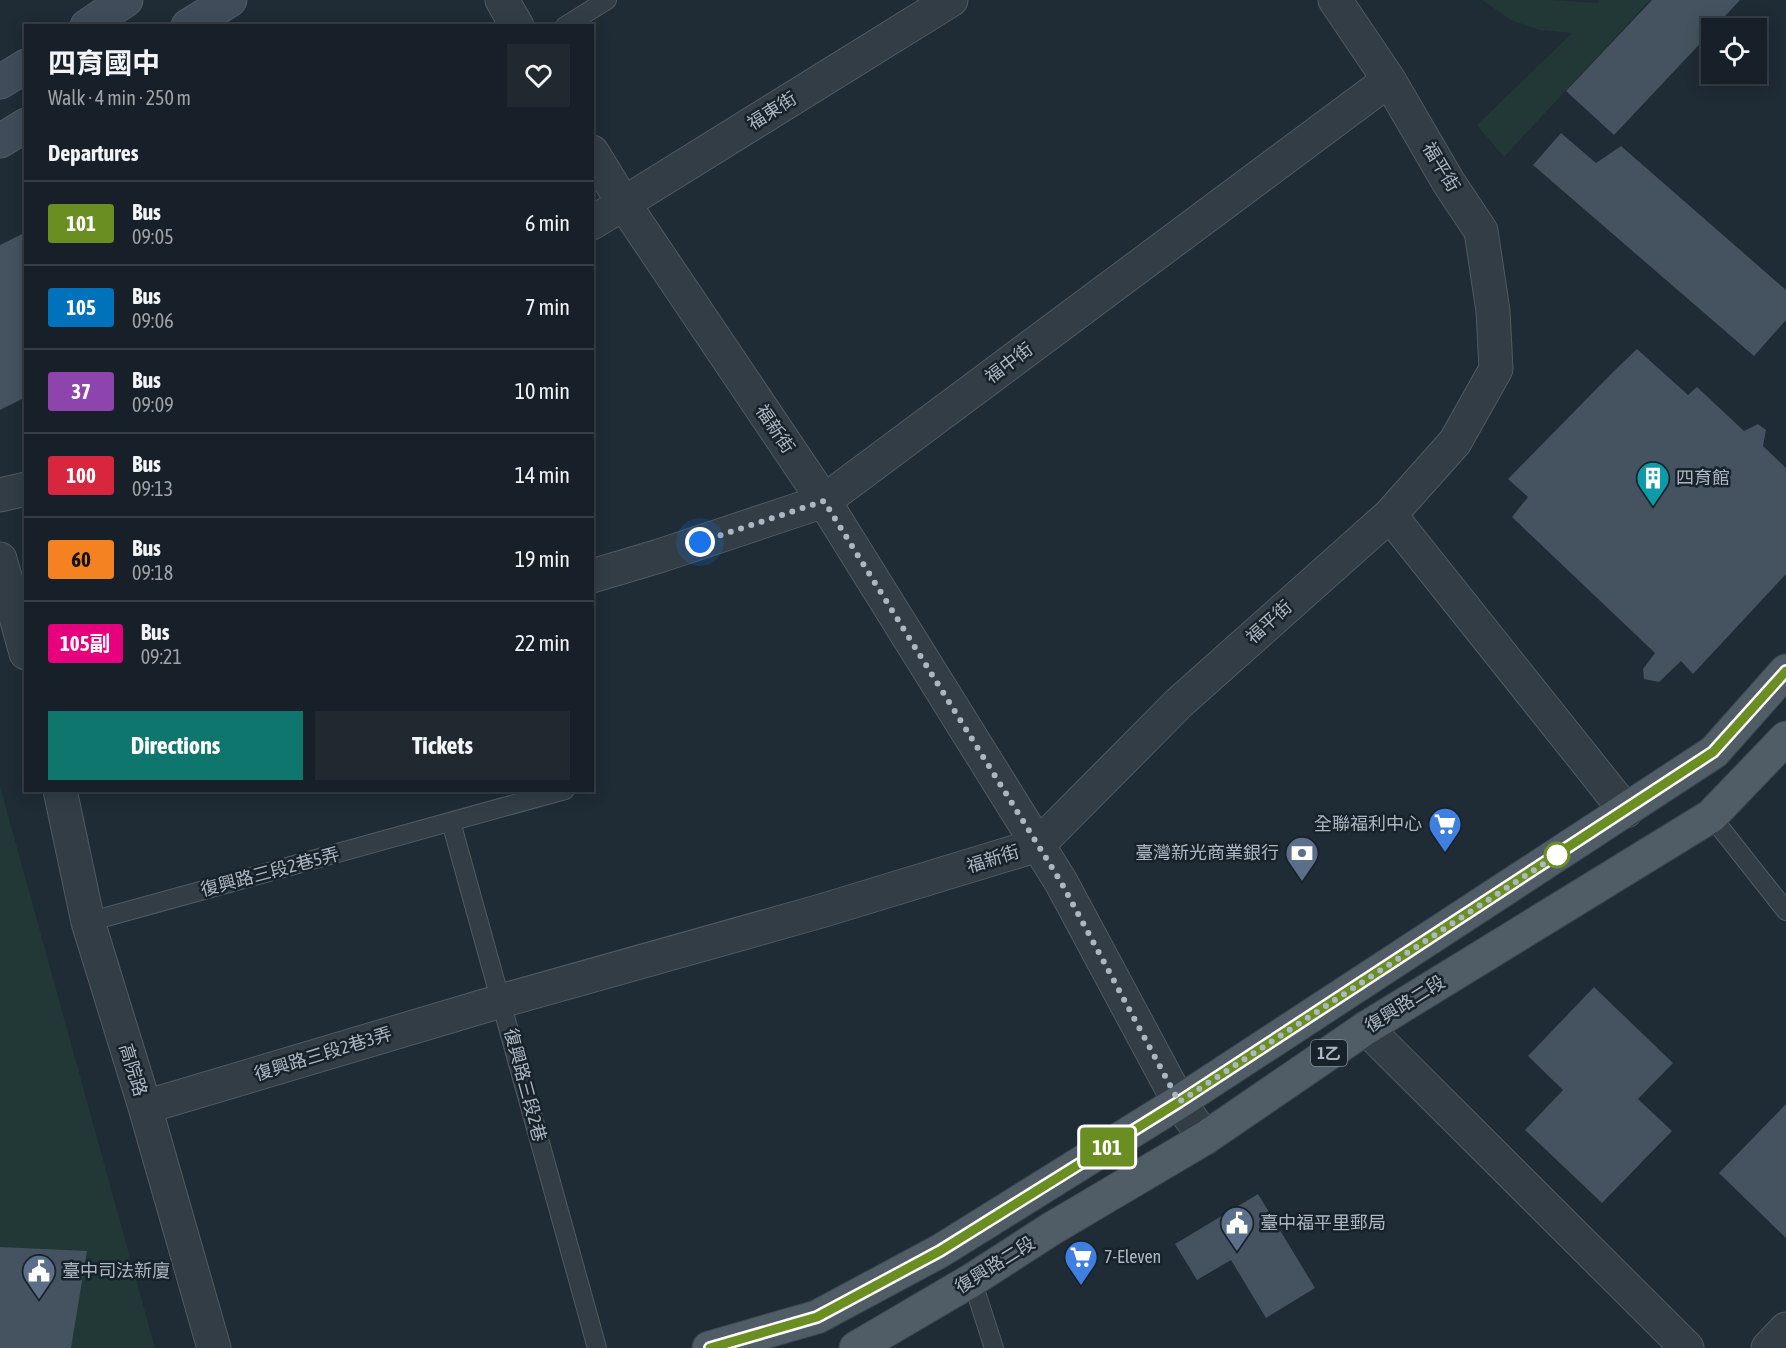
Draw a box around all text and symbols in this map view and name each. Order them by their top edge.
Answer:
map controls [1701,18,1767,84]
button: locate [1701,18,1767,84]
button: heart [507,44,570,107]
text: 四育國中 [48,47,160,79]
text: Walk · 4 min · 250 m [48,86,191,109]
street label: 福東街 [743,87,800,134]
street label: 福平街 [1419,138,1464,195]
text: Departures [48,140,138,166]
text: Bus [132,199,161,225]
text: 6 min [525,210,570,236]
text: 101 [66,211,96,235]
text: 09:05 [132,225,174,248]
text: Bus [132,283,161,309]
text: 7 min [525,294,570,320]
text: 105 [66,295,96,319]
text: 09:06 [132,309,174,332]
street label: 福中街 [981,338,1037,387]
text: Bus [132,367,161,393]
text: 10 min [515,378,570,404]
text: 37 [71,379,91,403]
text: 09:09 [132,393,174,416]
street label: 福新街 [752,400,799,457]
text: Bus [132,451,161,477]
building icon: 四育館 [1635,460,1671,507]
text: 14 min [515,462,570,488]
text: 100 [66,463,96,487]
place label: 四育館 [1676,467,1730,488]
text: 09:13 [132,477,173,500]
your location [685,527,715,557]
text: Bus [132,535,161,561]
text: 19 min [515,546,570,572]
text: 60 [71,547,91,571]
text: 09:18 [132,561,173,584]
street label: 福平街 [1242,596,1296,647]
text: Bus [141,619,169,645]
text: 22 min [515,630,570,656]
text: 105副 [60,631,111,655]
text: 09:21 [141,645,182,668]
button: Directions [48,711,303,780]
button: Tickets [315,711,570,780]
supermarket icon: 全聯福利中心 [1427,806,1463,853]
place label: 全聯福利中心 [1314,813,1422,834]
bank icon: 臺灣新光商業銀行 [1284,835,1320,882]
street label: 福新街 [964,841,1022,876]
place label: 臺灣新光商業銀行 [1135,842,1279,863]
unlabelled marker [1544,842,1570,868]
street label: 復興路三段2巷5弄 [198,843,342,900]
street label: 復興路二段 [1361,971,1448,1036]
street label: 復興路三段2巷3弄 [251,1023,394,1084]
street label: 復興路三段2巷 [500,1026,551,1144]
road number: 1乙 [1311,1040,1347,1066]
street label: 高院路 [116,1041,151,1099]
line badge: 101 [1072,1128,1142,1166]
text: 101 [1092,1135,1122,1159]
public building icon: 臺中福平里郵局 [1219,1205,1255,1252]
place label: 臺中福平里郵局 [1260,1212,1386,1233]
street label: 復興路二段 [951,1232,1038,1297]
supermarket icon: 7-Eleven [1063,1239,1099,1286]
place label: 7-Eleven [1104,1246,1161,1267]
public building icon: 臺中司法新廈 [21,1253,57,1300]
place label: 臺中司法新廈 [62,1260,170,1281]

